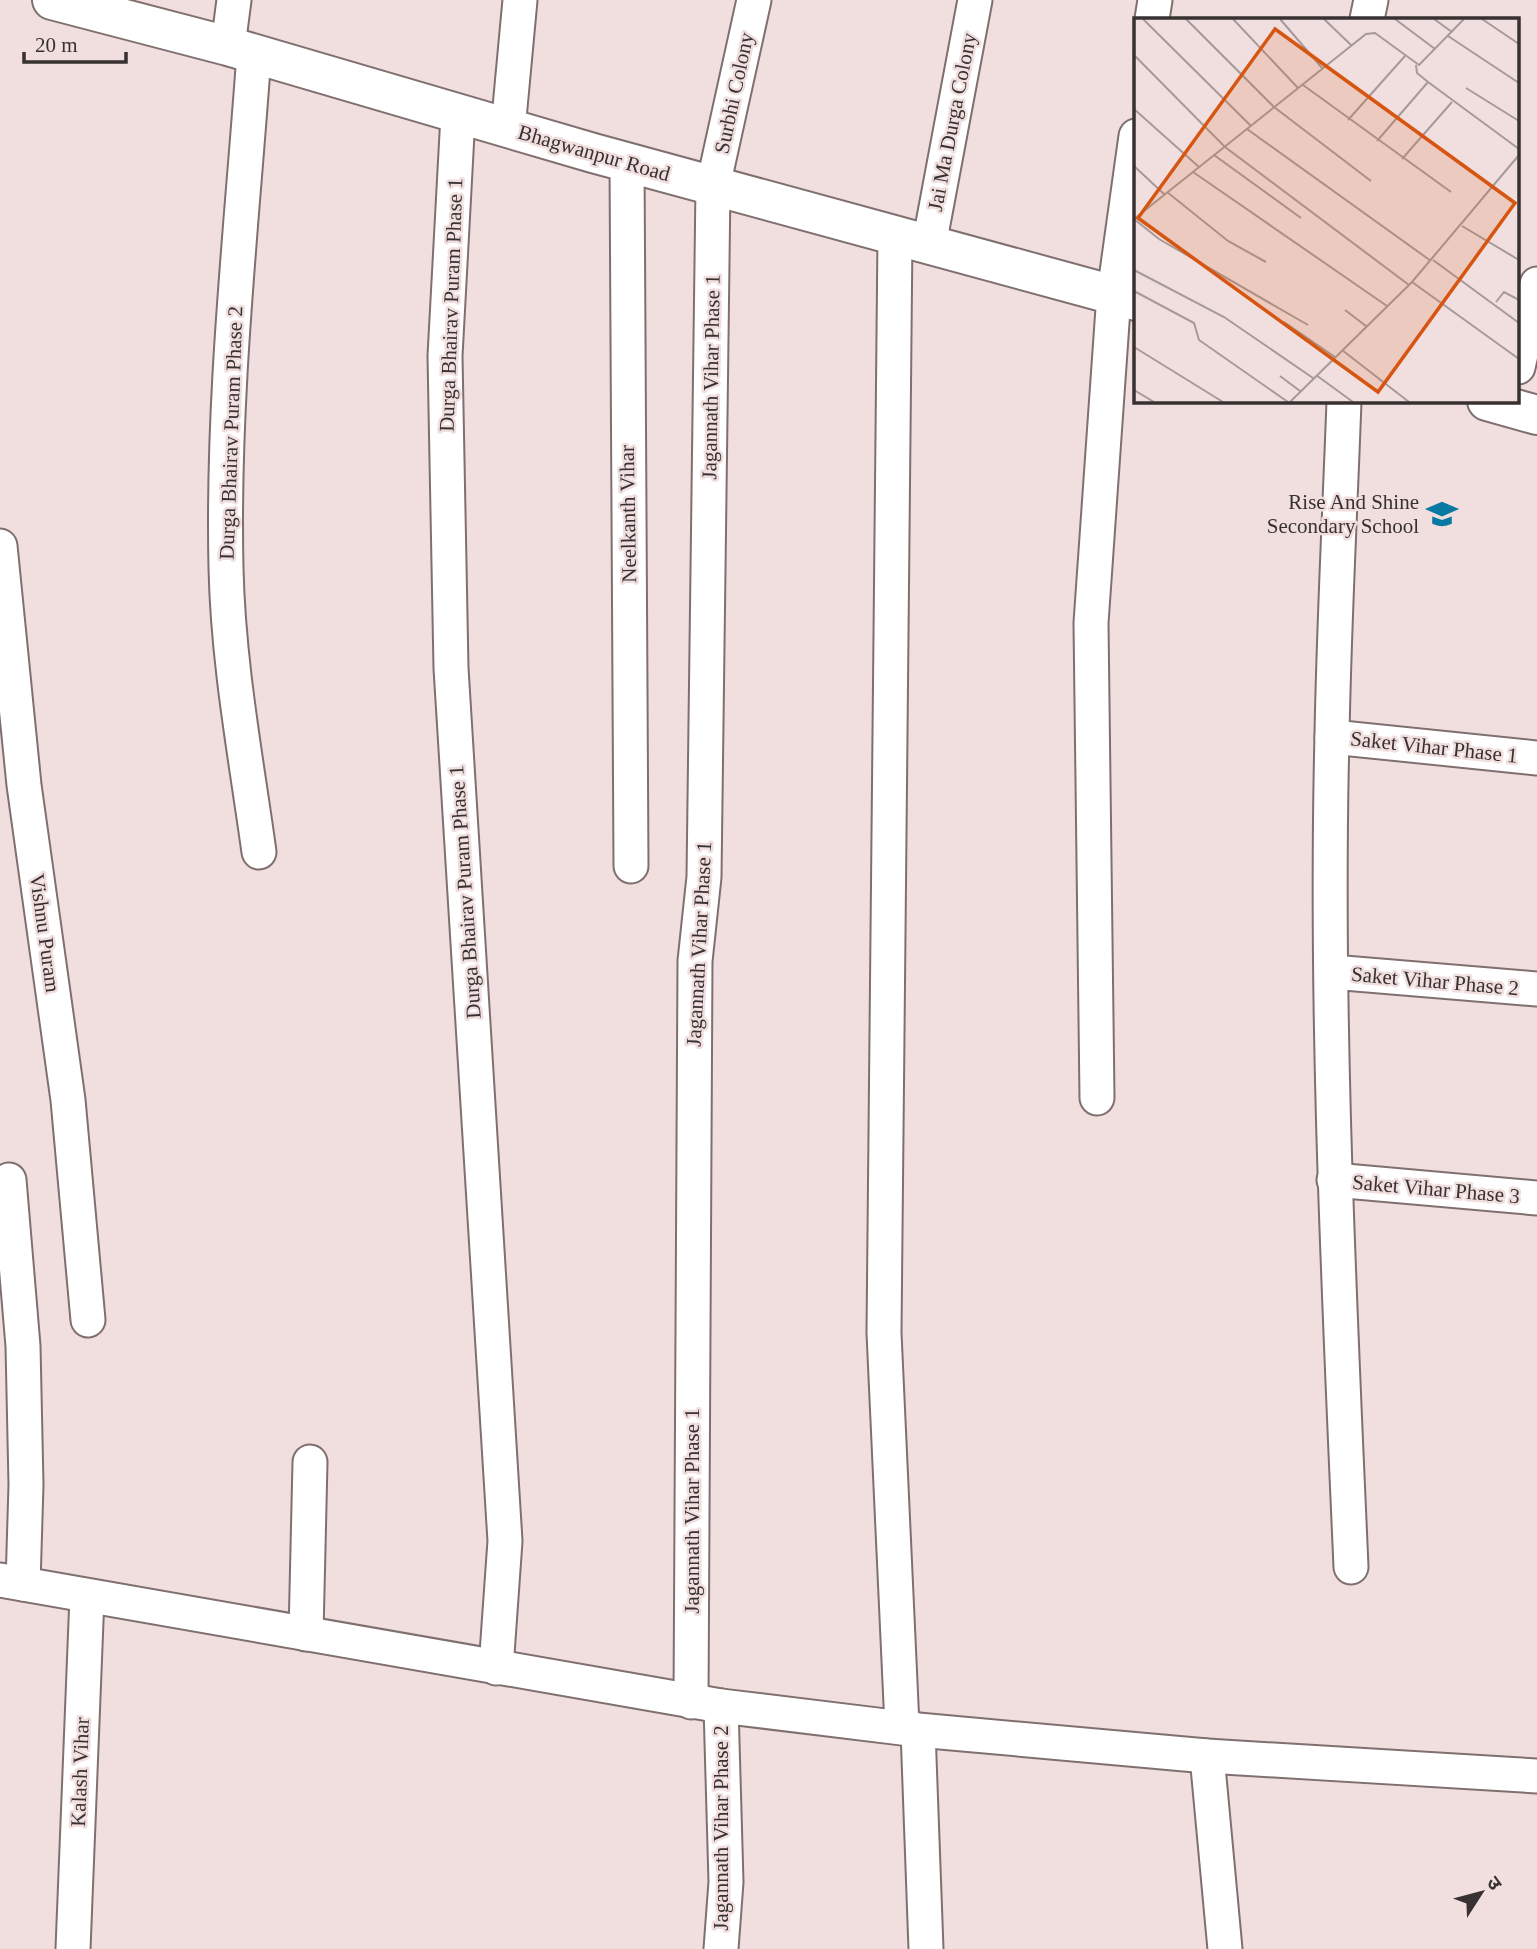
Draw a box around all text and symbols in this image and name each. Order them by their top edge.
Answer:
inset map [1134,18,1520,402]
scale bar [24,21,126,65]
street label: Surbhi Colony [709,30,759,156]
street label: Jai Ma Durga Colony [923,30,981,213]
text: 20 m [35,33,78,57]
street label: Bhagwanpur Road [515,120,673,186]
street label: Durga Bhairav Puram Phase 1 [435,178,467,432]
street label: Jagannath Vihar Phase 1 [697,274,725,480]
street label: Durga Bhairav Puram Phase 2 [215,306,247,560]
street label: Neelkanth Vihar [615,445,641,583]
place label: Rise And Shine Secondary School [1267,490,1419,538]
school or university icon: Rise And Shine Secondary School [1425,497,1459,531]
street label: Saket Vihar Phase 1 [1349,726,1519,768]
street label: Durga Bhairav Puram Phase 1 [444,765,486,1019]
street label: Jagannath Vihar Phase 1 [682,841,716,1047]
street label: Vishnu Puram [25,872,65,994]
street label: Saket Vihar Phase 2 [1350,962,1520,1000]
street label: Saket Vihar Phase 3 [1351,1170,1521,1208]
street label: Jagannath Vihar Phase 1 [680,1408,704,1614]
street label: Kalash Vihar [66,1717,94,1827]
street label: Jagannath Vihar Phase 2 [709,1725,733,1931]
north arrow [1446,1858,1516,1928]
text: उ [1483,1873,1507,1895]

